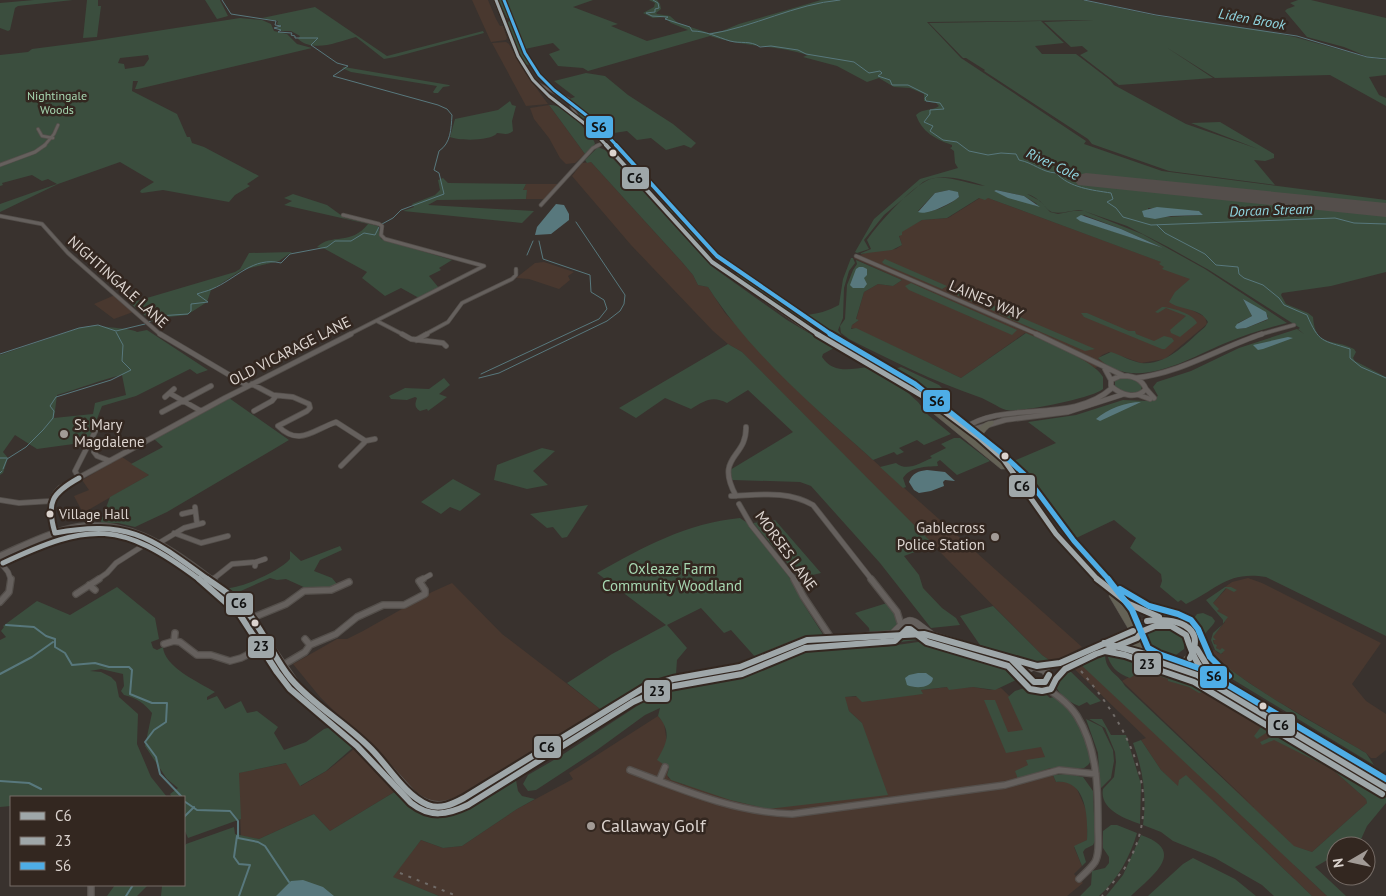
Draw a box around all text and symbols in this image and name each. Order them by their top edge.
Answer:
water label: Liden Brook [1217,4,1288,34]
park label: Nightingale Woods [27,88,87,117]
line badge: S6 [585,115,614,139]
text: S6 [591,118,607,136]
water label: River Cole [1024,144,1083,184]
unlabelled marker [608,148,618,158]
line badge: C6 [621,166,650,190]
text: C6 [627,169,643,187]
water label: Dorcan Stream [1229,200,1313,220]
street label: NIGHTINGALE LANE [64,231,173,332]
street label: LAINES WAY [946,275,1027,324]
street label: OLD VICARAGE LANE [226,312,354,389]
line badge: S6 [922,389,951,413]
text: S6 [929,392,945,410]
place label: St Mary Magdalene [74,415,145,451]
marker: St Mary Magdalene [58,428,70,440]
unlabelled marker [1000,451,1010,461]
line badge: C6 [1008,474,1036,498]
text: C6 [1014,477,1030,495]
place label: Village Hall [58,505,129,523]
street label: MORSES LANE [751,507,822,594]
marker: Village Hall [45,509,55,519]
place label: Gablecross Police Station [897,518,985,554]
marker: Gablecross Police Station [989,531,1001,543]
park label: Oxleaze Farm Community Woodland [602,559,742,595]
line badge: C6 [225,592,254,616]
text: C6 [231,594,247,612]
unlabelled marker [250,618,260,628]
line badge: 23 [247,635,275,659]
text: 23 [253,637,269,655]
line badge: 23 [1133,652,1162,676]
text: 23 [1139,655,1155,673]
line badge: S6 [1199,665,1228,689]
text: S6 [1206,667,1222,685]
line badge: 23 [643,679,671,703]
text: 23 [649,682,665,700]
unlabelled marker [1258,701,1268,711]
line badge: C6 [1267,713,1296,737]
text: C6 [1273,716,1289,734]
line badge: C6 [533,735,562,759]
text: C6 [539,738,555,756]
legend [10,796,185,886]
text: C6 [55,806,72,825]
place label: Callaway Golf [601,814,707,837]
marker: Callaway Golf [585,820,597,832]
text: 23 [55,831,71,850]
north arrow [1326,836,1376,886]
text: S6 [55,856,71,875]
text: N [1329,857,1348,869]

